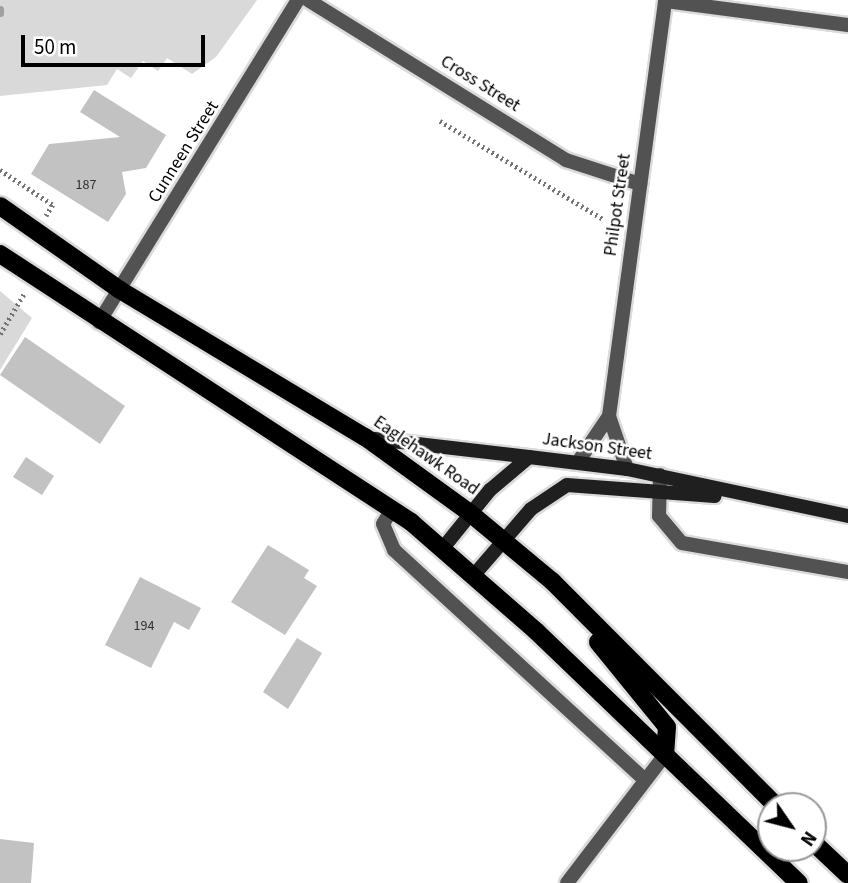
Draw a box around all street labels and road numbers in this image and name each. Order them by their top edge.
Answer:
street label: Cross Street [436,51,524,117]
street label: Cunneen Street [144,97,224,207]
street label: Philpot Street [600,152,636,258]
street label: Eaglehawk Road [369,412,483,500]
street label: Jackson Street [541,429,653,465]

